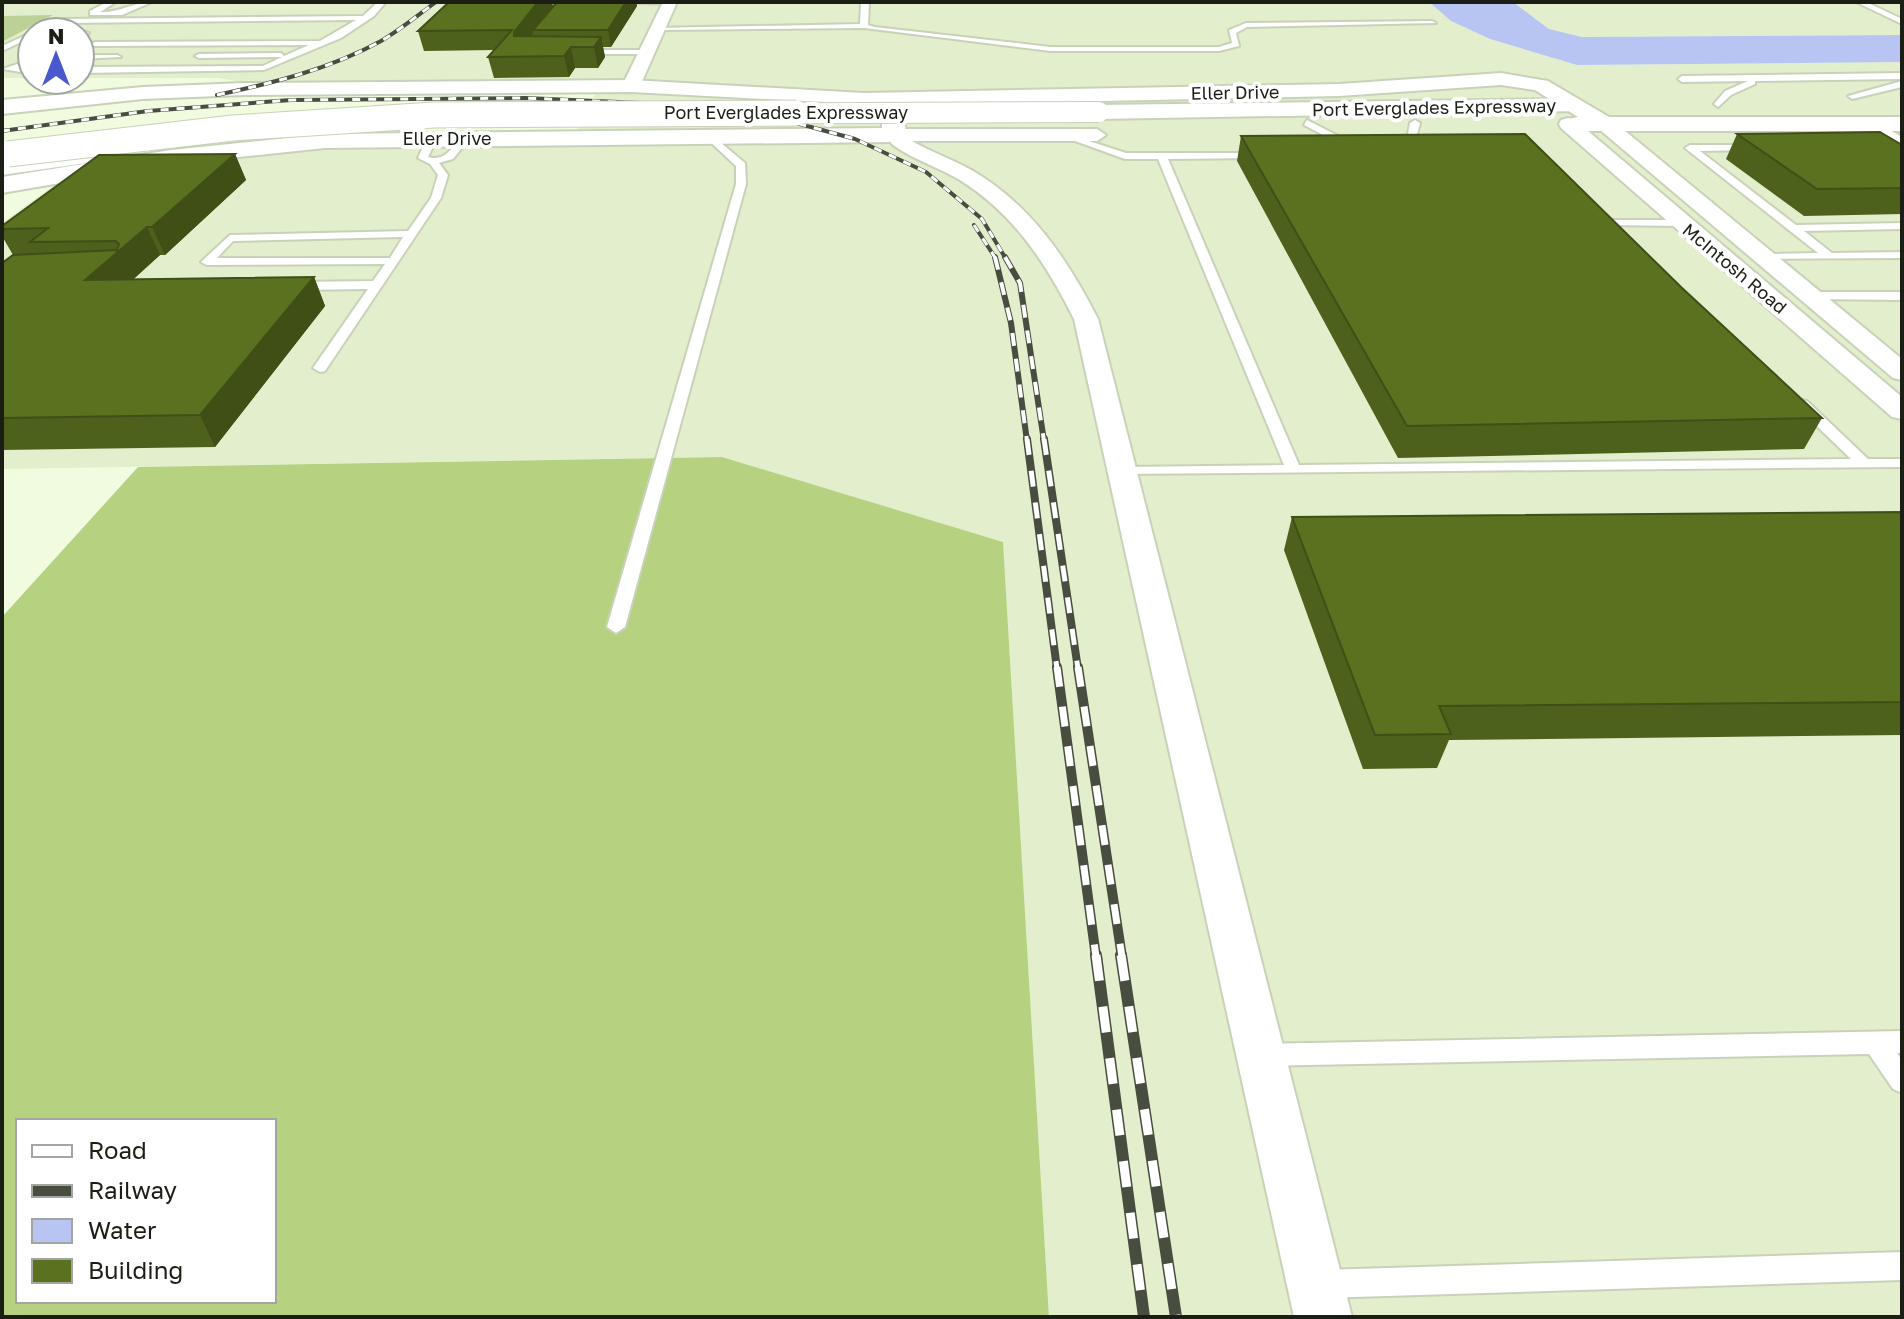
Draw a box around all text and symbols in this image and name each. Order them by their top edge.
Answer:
north arrow [16,16,96,96]
text: N [48,22,64,49]
street label: Eller Drive [1190,80,1280,104]
street label: Port Everglades Expressway [1312,94,1556,120]
street label: Port Everglades Expressway [664,101,908,123]
street label: Eller Drive [403,127,491,149]
street label: McIntosh Road [1679,218,1791,318]
legend [16,1119,276,1303]
text: Road [88,1135,147,1164]
text: Railway [88,1175,177,1204]
text: Water [88,1215,156,1244]
text: Building [88,1255,183,1284]

